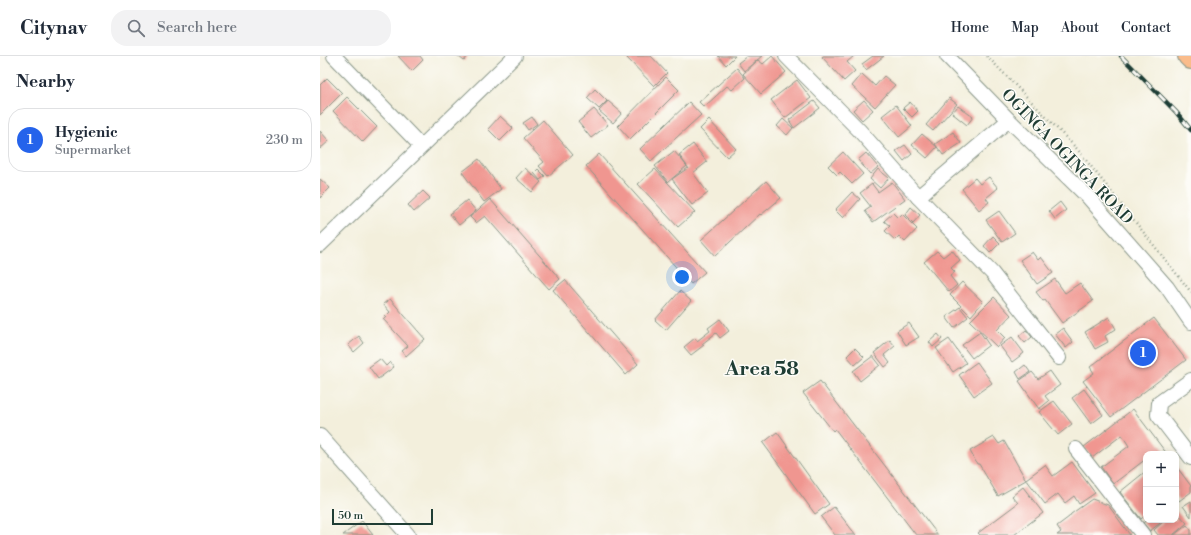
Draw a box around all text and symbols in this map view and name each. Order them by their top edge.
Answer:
search box [111,10,391,46]
text: Citynav [20,16,87,40]
icon: search [125,17,147,39]
text: Search here [157,18,237,37]
text: Home [951,19,989,37]
text: Map [1011,19,1039,37]
text: About [1061,19,1099,37]
text: Contact [1121,19,1171,37]
text: Nearby [16,71,75,93]
street label: OGINGA OGINGA ROAD [997,85,1137,229]
text: Hygienic [55,123,118,142]
text: 1 [27,132,33,148]
text: 230 m [266,132,303,148]
text: Supermarket [55,142,131,158]
your location [672,267,692,287]
pin: 1 [1130,338,1156,368]
district label: Area 58 [724,357,799,382]
map controls [1143,451,1179,523]
button: + [1143,451,1179,487]
button: − [1143,487,1179,523]
scale bar [332,507,433,526]
text: 50 m [338,509,363,523]

